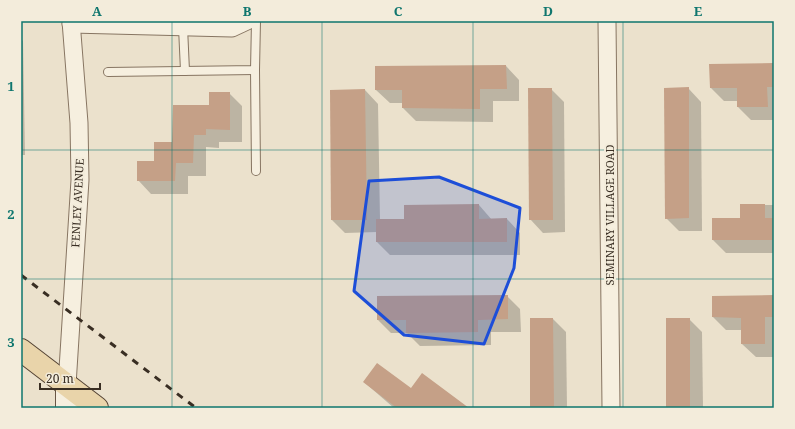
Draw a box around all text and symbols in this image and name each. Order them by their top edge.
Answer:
text: A [92,2,102,20]
text: B [243,2,252,20]
text: C [394,2,403,20]
text: D [543,2,553,20]
text: E [694,2,703,20]
text: 1 [7,77,15,95]
street label: SEMINARY VILLAGE ROAD [602,145,617,285]
street label: FENLEY AVENUE [67,158,87,248]
text: 2 [7,205,15,223]
text: 3 [7,333,15,351]
scale bar [40,365,100,391]
text: 20 m [46,370,74,387]

